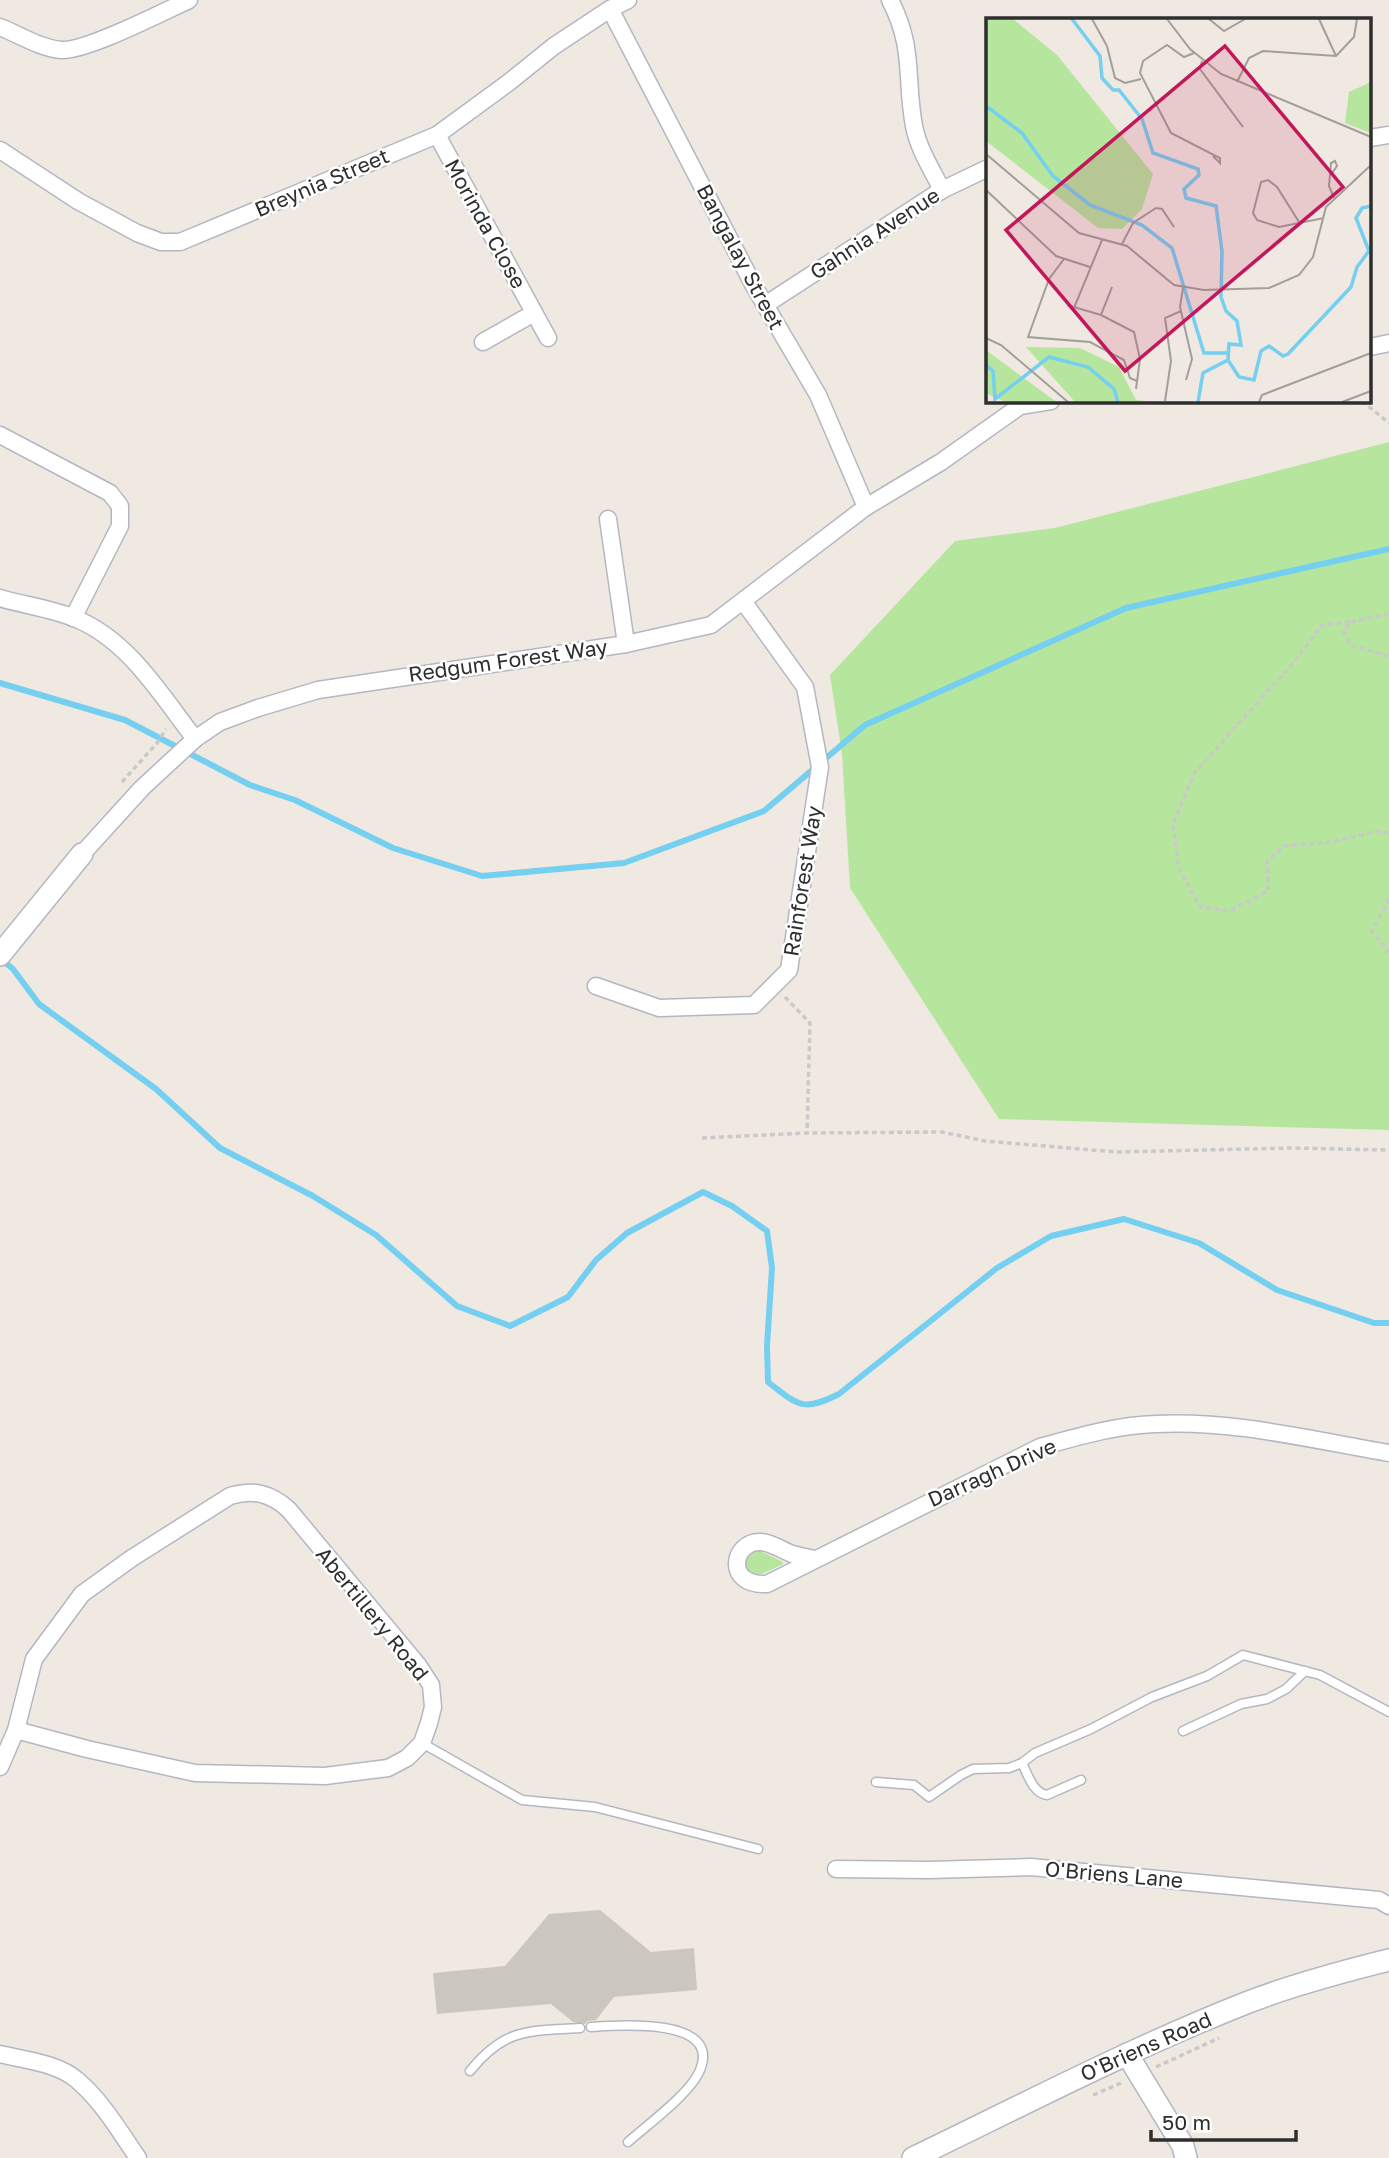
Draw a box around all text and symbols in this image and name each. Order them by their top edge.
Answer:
inset map [986,18,1372,402]
street label: Breynia Street [251,142,393,222]
street label: Morinda Close [440,154,532,293]
street label: Bangalay Street [692,179,790,334]
street label: Gahnia Avenue [805,182,944,285]
street label: Redgum Forest Way [407,633,609,687]
street label: Rainforest Way [777,804,827,958]
street label: Darragh Drive [923,1432,1060,1512]
street label: Abertillery Road [311,1541,435,1685]
street label: O'Briens Lane [1044,1855,1184,1893]
street label: O'Briens Road [1076,2006,1215,2087]
scale bar [1151,2098,1296,2142]
text: 50 m [1162,2109,1211,2135]

